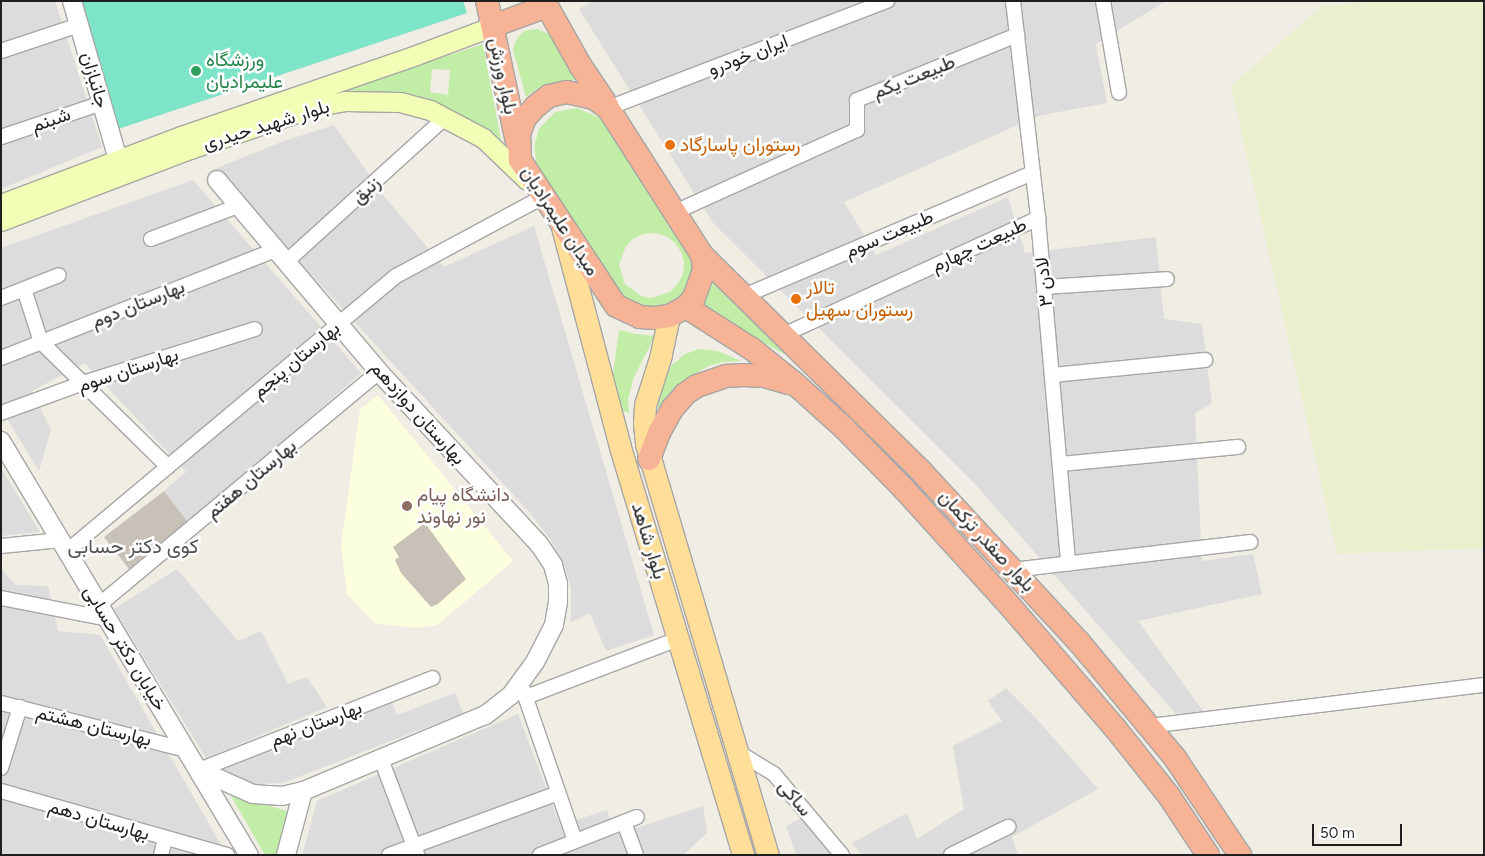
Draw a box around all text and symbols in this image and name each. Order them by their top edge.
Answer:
street label: ایران خودرو [705,29,791,81]
street label: بلوار ورزش [484,36,522,116]
street label: جانبازان [76,49,114,111]
place label: ورزشگاه علیمرادیان [206,49,283,93]
street label: طبیعت یکم [870,50,958,104]
marker: ورزشگاه علیمرادیان [190,65,202,77]
street label: بلوار شهید حیدری [200,95,332,155]
street label: شبنم [28,103,74,137]
place label: رستوران پاسارگاد [680,134,801,156]
marker: رستوران پاسارگاد [664,139,676,151]
street label: میدان علیمرادیان [516,162,604,280]
street label: زنبق [347,171,385,209]
street label: طبیعت سوم [841,205,937,263]
street label: طبیعت چهارم [928,213,1030,277]
street label: لادن ۳ [1030,256,1058,308]
street label: بهارستان دوم [88,275,188,333]
place label: تالار رستوران سهیل [806,277,913,321]
marker: تالار رستوران سهیل [790,293,802,305]
street label: بهارستان پنجم [248,317,344,403]
street label: بهارستان سوم [75,343,181,397]
street label: بهارستان دوازدهم [366,357,470,469]
street label: بهارستان هفتم [201,434,301,524]
place label: دانشگاه پیام نور نهاوند [417,484,510,528]
street label: بلوار صفدر ترکمان [934,485,1040,597]
marker: دانشگاه پیام نور نهاوند [401,500,413,512]
street label: بلوار شاهد [627,500,671,582]
district label: کوی دکتر حسابی [67,534,199,558]
street label: خیابان دکتر حسابی [79,581,171,715]
street label: بهارستان نهم [267,696,365,752]
street label: بهارستان هشتم [34,701,154,751]
street label: ساکی [773,775,817,821]
street label: بهارستان دهم [46,795,152,845]
scale bar [1315,814,1405,846]
text: 50 m [1320,824,1355,842]

